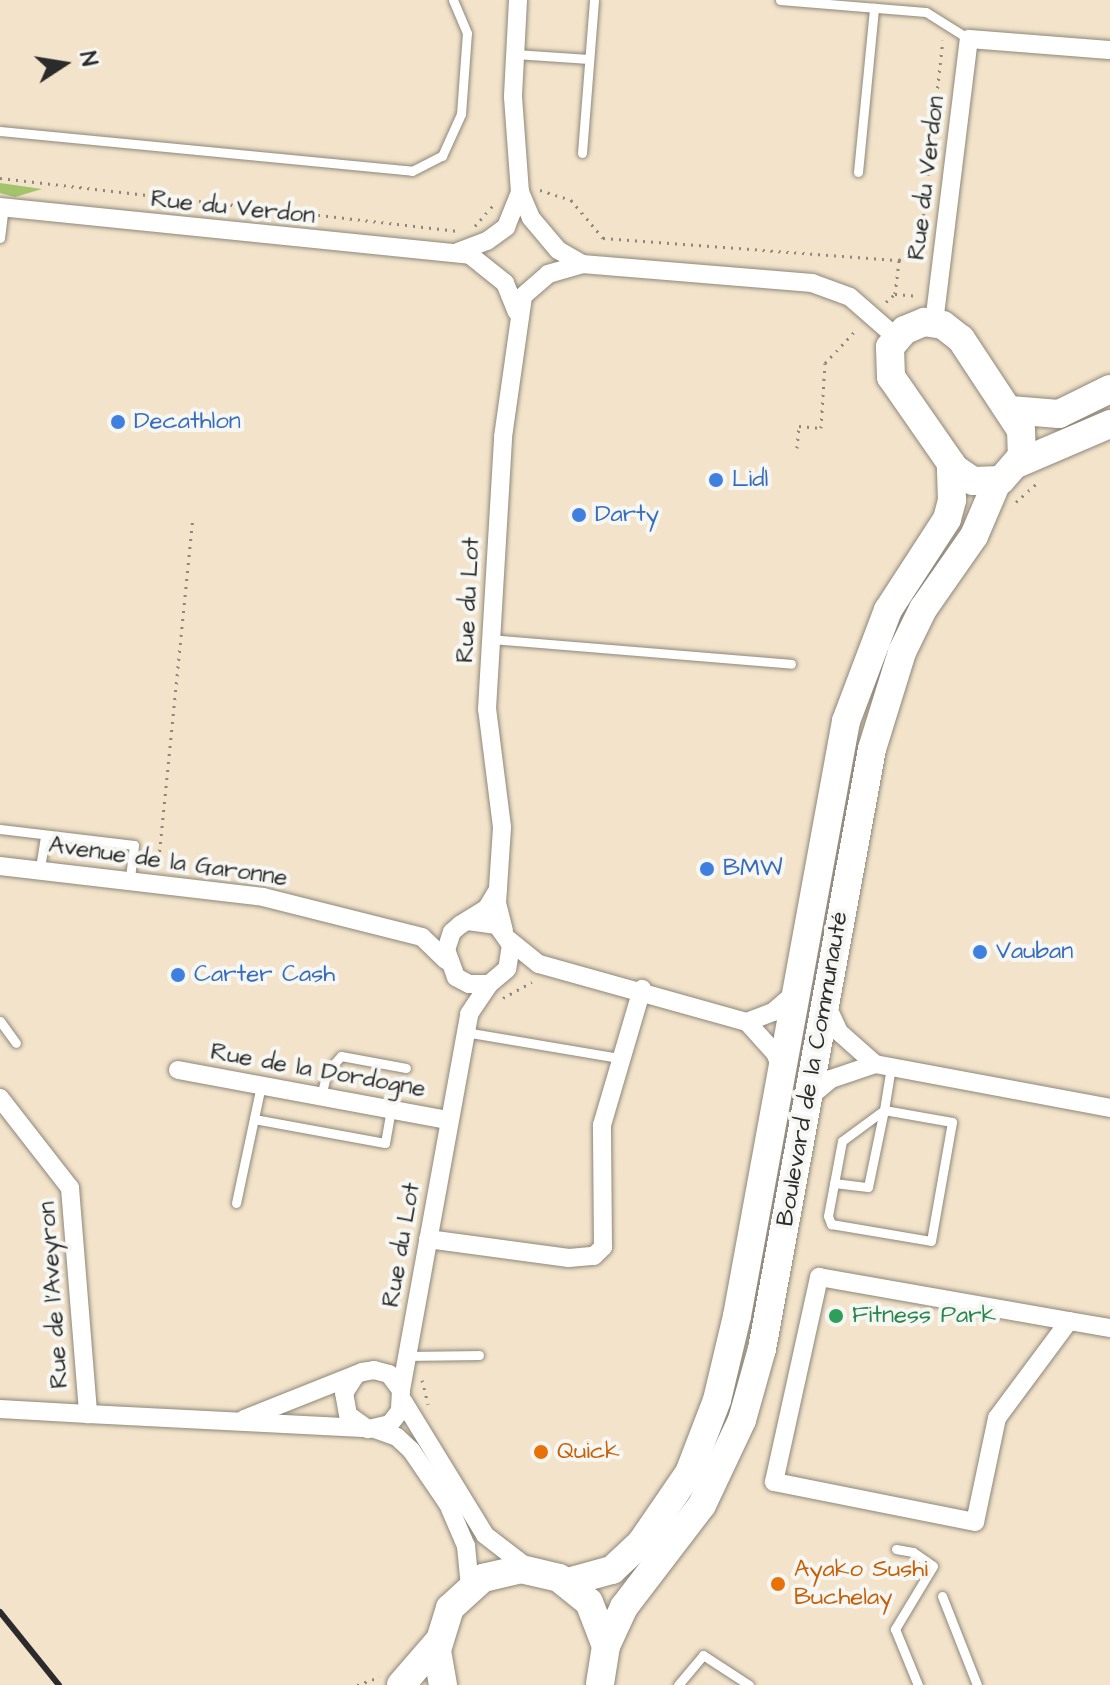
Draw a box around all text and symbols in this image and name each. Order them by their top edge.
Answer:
north arrow [24,24,104,104]
text: N [71,49,105,69]
street label: Rue du Verdon [903,94,951,262]
street label: Rue du Verdon [149,185,317,231]
place label: Decathlon [134,408,241,436]
marker: Decathlon [109,413,127,431]
place label: Lidl [732,466,768,494]
marker: Lidl [707,471,725,489]
place label: Darty [595,501,659,529]
marker: Darty [570,506,588,524]
street label: Rue du Lot [451,536,487,664]
street label: Avenue de la Garonne [47,831,289,893]
place label: BMW [723,855,782,883]
marker: BMW [698,860,716,878]
street label: Boulevard de la Communauté [771,909,855,1229]
place label: Vauban [996,938,1073,966]
marker: Vauban [971,943,989,961]
place label: Carter Cash [194,961,335,989]
marker: Carter Cash [169,966,187,984]
street label: Rue de la Dordogne [208,1038,428,1104]
street label: Rue du Lot [377,1181,427,1309]
street label: Rue de l'Aveyron [33,1201,75,1389]
place label: Fitness Park [852,1302,996,1330]
marker: Fitness Park [827,1307,845,1325]
place label: Quick [557,1438,620,1466]
marker: Quick [532,1443,550,1461]
place label: Ayako Sushi Buchelay [794,1556,928,1612]
marker: Ayako Sushi Buchelay [769,1575,787,1593]

